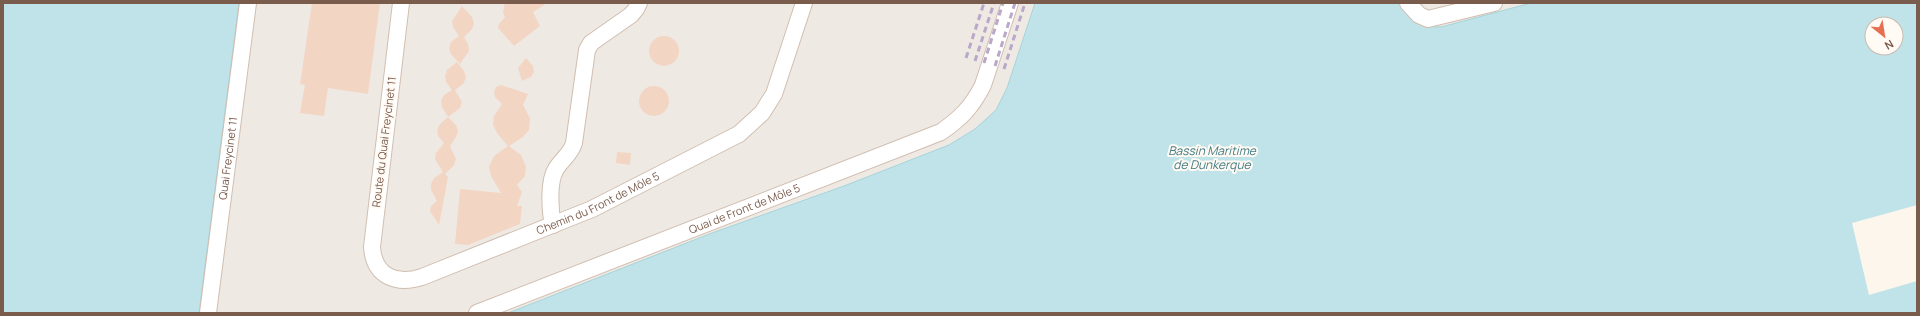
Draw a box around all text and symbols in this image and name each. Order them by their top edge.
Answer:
north arrow [1864,16,1904,56]
text: N [1882,37,1896,54]
street label: Route du Quai Freycinet 11 [368,76,399,208]
street label: Quai Freycinet 11 [215,116,240,201]
water label: Bassin Maritime de Dunkerque [1168,142,1257,173]
street label: Chemin du Front de Môle 5 [534,168,662,238]
street label: Quai de Front de Môle 5 [686,180,802,237]

